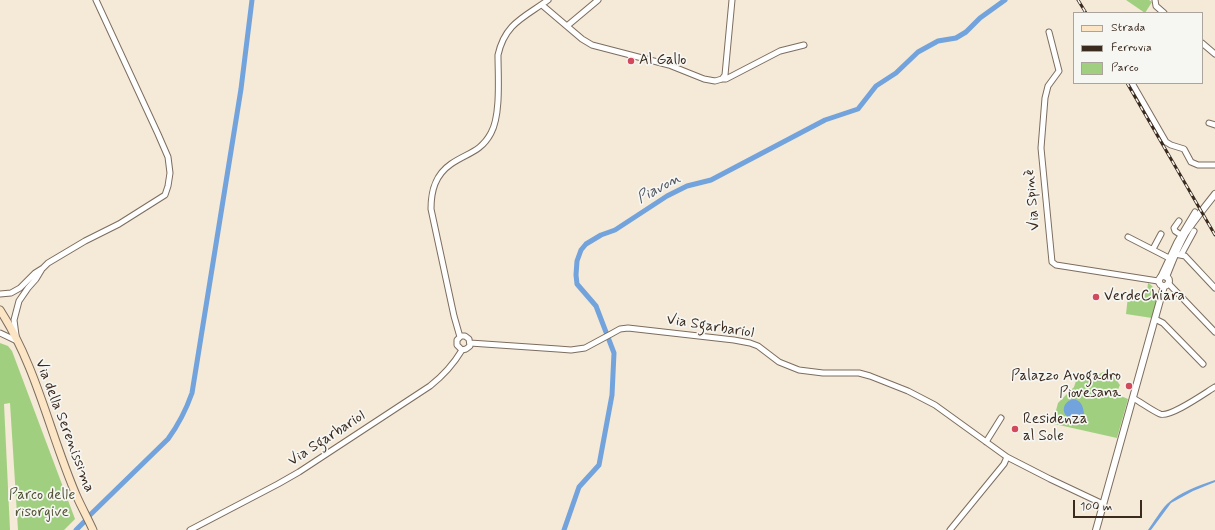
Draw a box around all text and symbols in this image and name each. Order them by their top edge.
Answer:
legend [1073,12,1203,84]
text: Strada [1111,20,1145,36]
text: Ferrovia [1111,40,1152,56]
place label: Al Gallo [639,52,686,70]
marker: Al Gallo [626,56,636,66]
text: Parco [1111,60,1139,76]
water label: Piavon [634,169,684,209]
street label: Via Spinè [1021,169,1045,231]
place label: VerdeChiara [1104,288,1185,306]
marker: VerdeChiara [1091,292,1101,302]
street label: Via Sgarbariol [665,311,755,343]
street label: Via della Serenissima [30,357,98,495]
place label: Palazzo Avogadro Piovesana [1011,368,1121,403]
marker: Palazzo Avogadro Piovesana [1124,381,1134,391]
street label: Via Sgarbariol [285,407,369,471]
place label: Residenza al Sole [1023,411,1088,446]
marker: Residenza al Sole [1010,424,1020,434]
park label: Parco delle risorgive [9,487,75,522]
scale bar [1075,492,1144,518]
text: 100 m [1080,499,1112,515]

